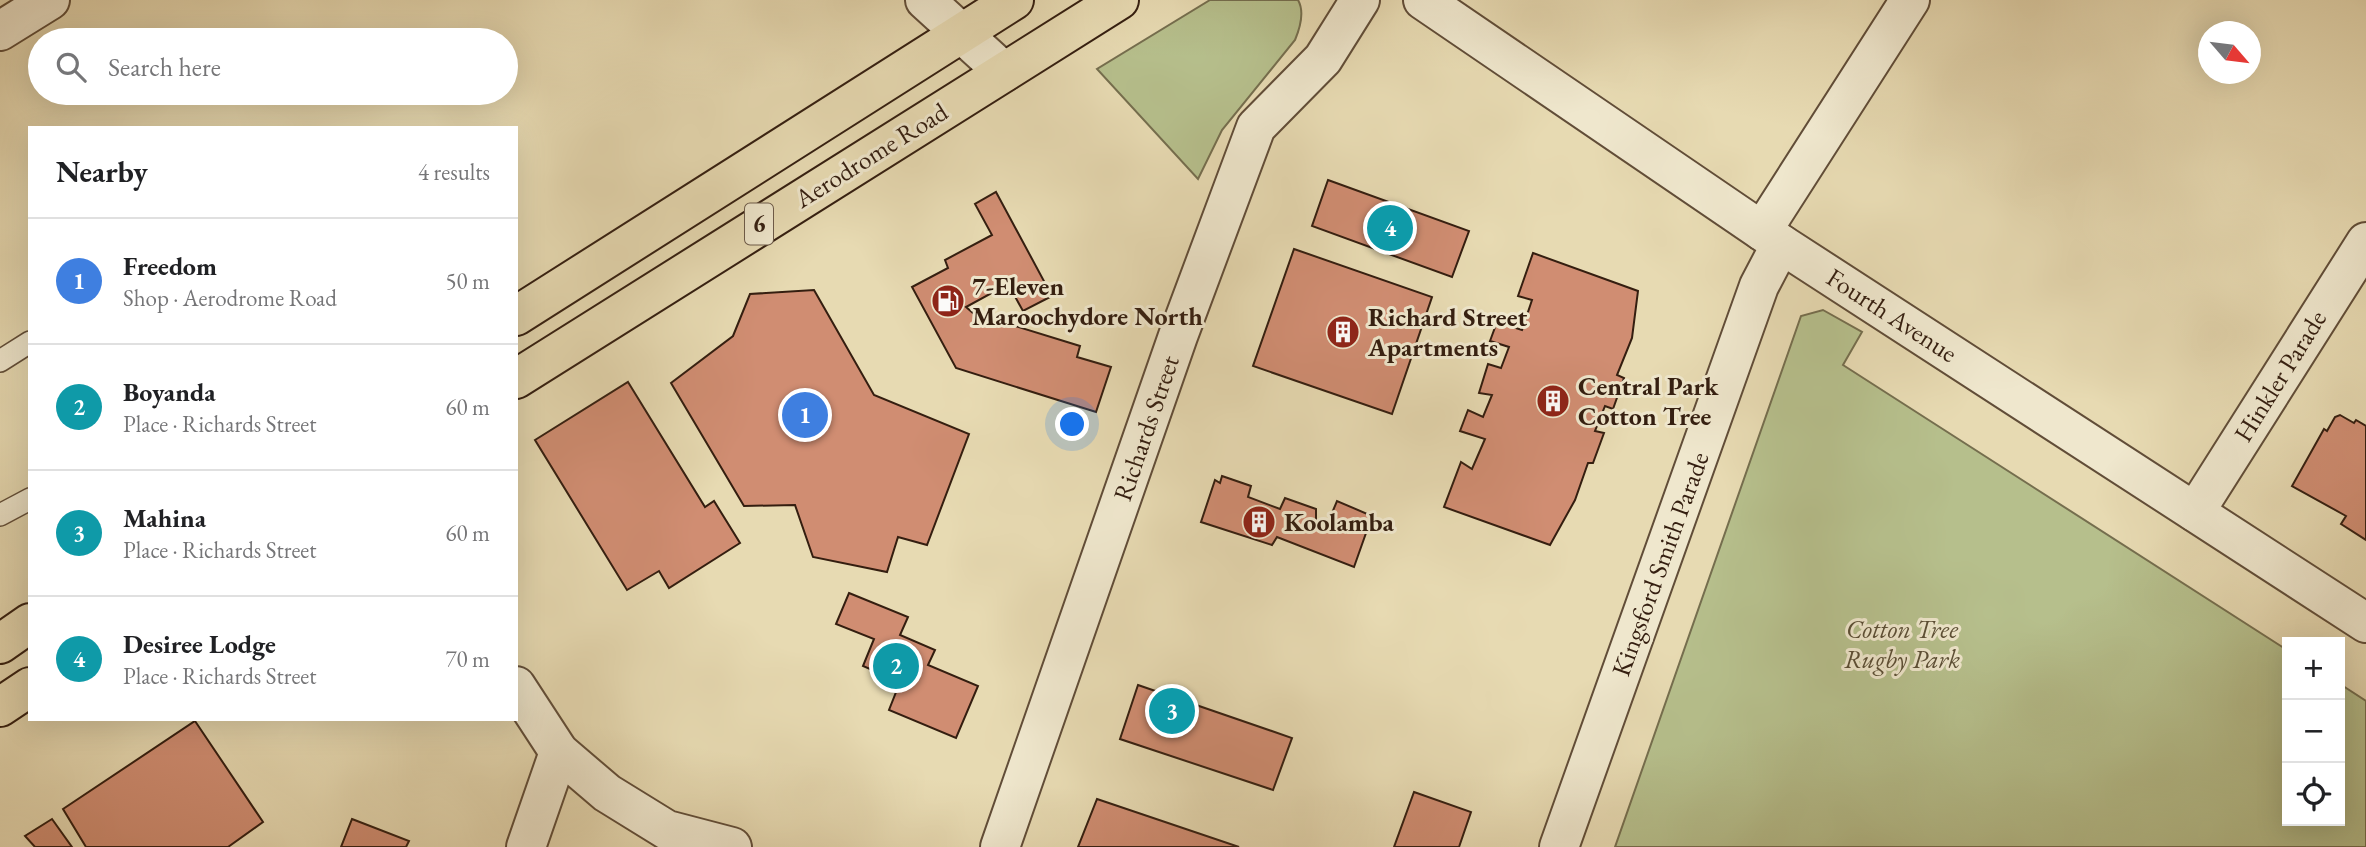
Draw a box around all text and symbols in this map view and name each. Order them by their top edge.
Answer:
north arrow [2198,21,2261,84]
search box [28,28,518,105]
icon: search [52,48,90,86]
text: Search here [108,50,221,84]
street label: Aerodrome Road [787,94,955,216]
text: Nearby [56,152,148,191]
text: 4 results [418,157,490,187]
pin: 4 [1367,202,1413,254]
road number: 6 [745,204,773,244]
text: Freedom [123,249,217,283]
street label: Fourth Avenue [1820,260,1964,370]
text: 1 [73,266,85,296]
text: 50 m [445,266,490,296]
place label: 7-Eleven Maroochydore North [972,269,1203,333]
fuel station icon: 7-Eleven Maroochydore North [929,282,967,320]
text: Shop · Aerodrome Road [123,283,337,313]
place label: Richard Street Apartments [1367,300,1527,364]
street label: Hinkler Parade [2226,304,2334,448]
building icon: Richard Street Apartments [1324,313,1362,351]
street label: Richards Street [1105,351,1187,505]
place label: Central Park Cotton Tree [1578,369,1719,433]
text: Boyanda [123,375,216,409]
building icon: Central Park Cotton Tree [1534,382,1572,420]
pin: 1 [782,389,828,441]
text: 2 [73,392,85,422]
text: 60 m [445,392,490,422]
your location [1055,407,1089,441]
text: Place · Richards Street [123,409,316,439]
street label: Kingsford Smith Parade [1604,447,1716,681]
text: Mahina [123,501,206,535]
building icon: Koolamba [1240,503,1278,541]
place label: Koolamba [1284,505,1395,539]
text: 3 [73,518,85,548]
text: 60 m [445,518,490,548]
text: Place · Richards Street [123,535,316,565]
park label: Cotton Tree Rugby Park [1844,612,1960,676]
text: Desiree Lodge [123,627,276,661]
map controls [2282,637,2345,826]
button: + [2282,637,2345,700]
pin: 2 [873,640,919,692]
text: 4 [73,644,85,674]
text: 70 m [445,644,490,674]
text: Place · Richards Street [123,661,316,691]
pin: 3 [1149,685,1195,737]
button: − [2282,700,2345,763]
button: locate [2282,763,2345,826]

